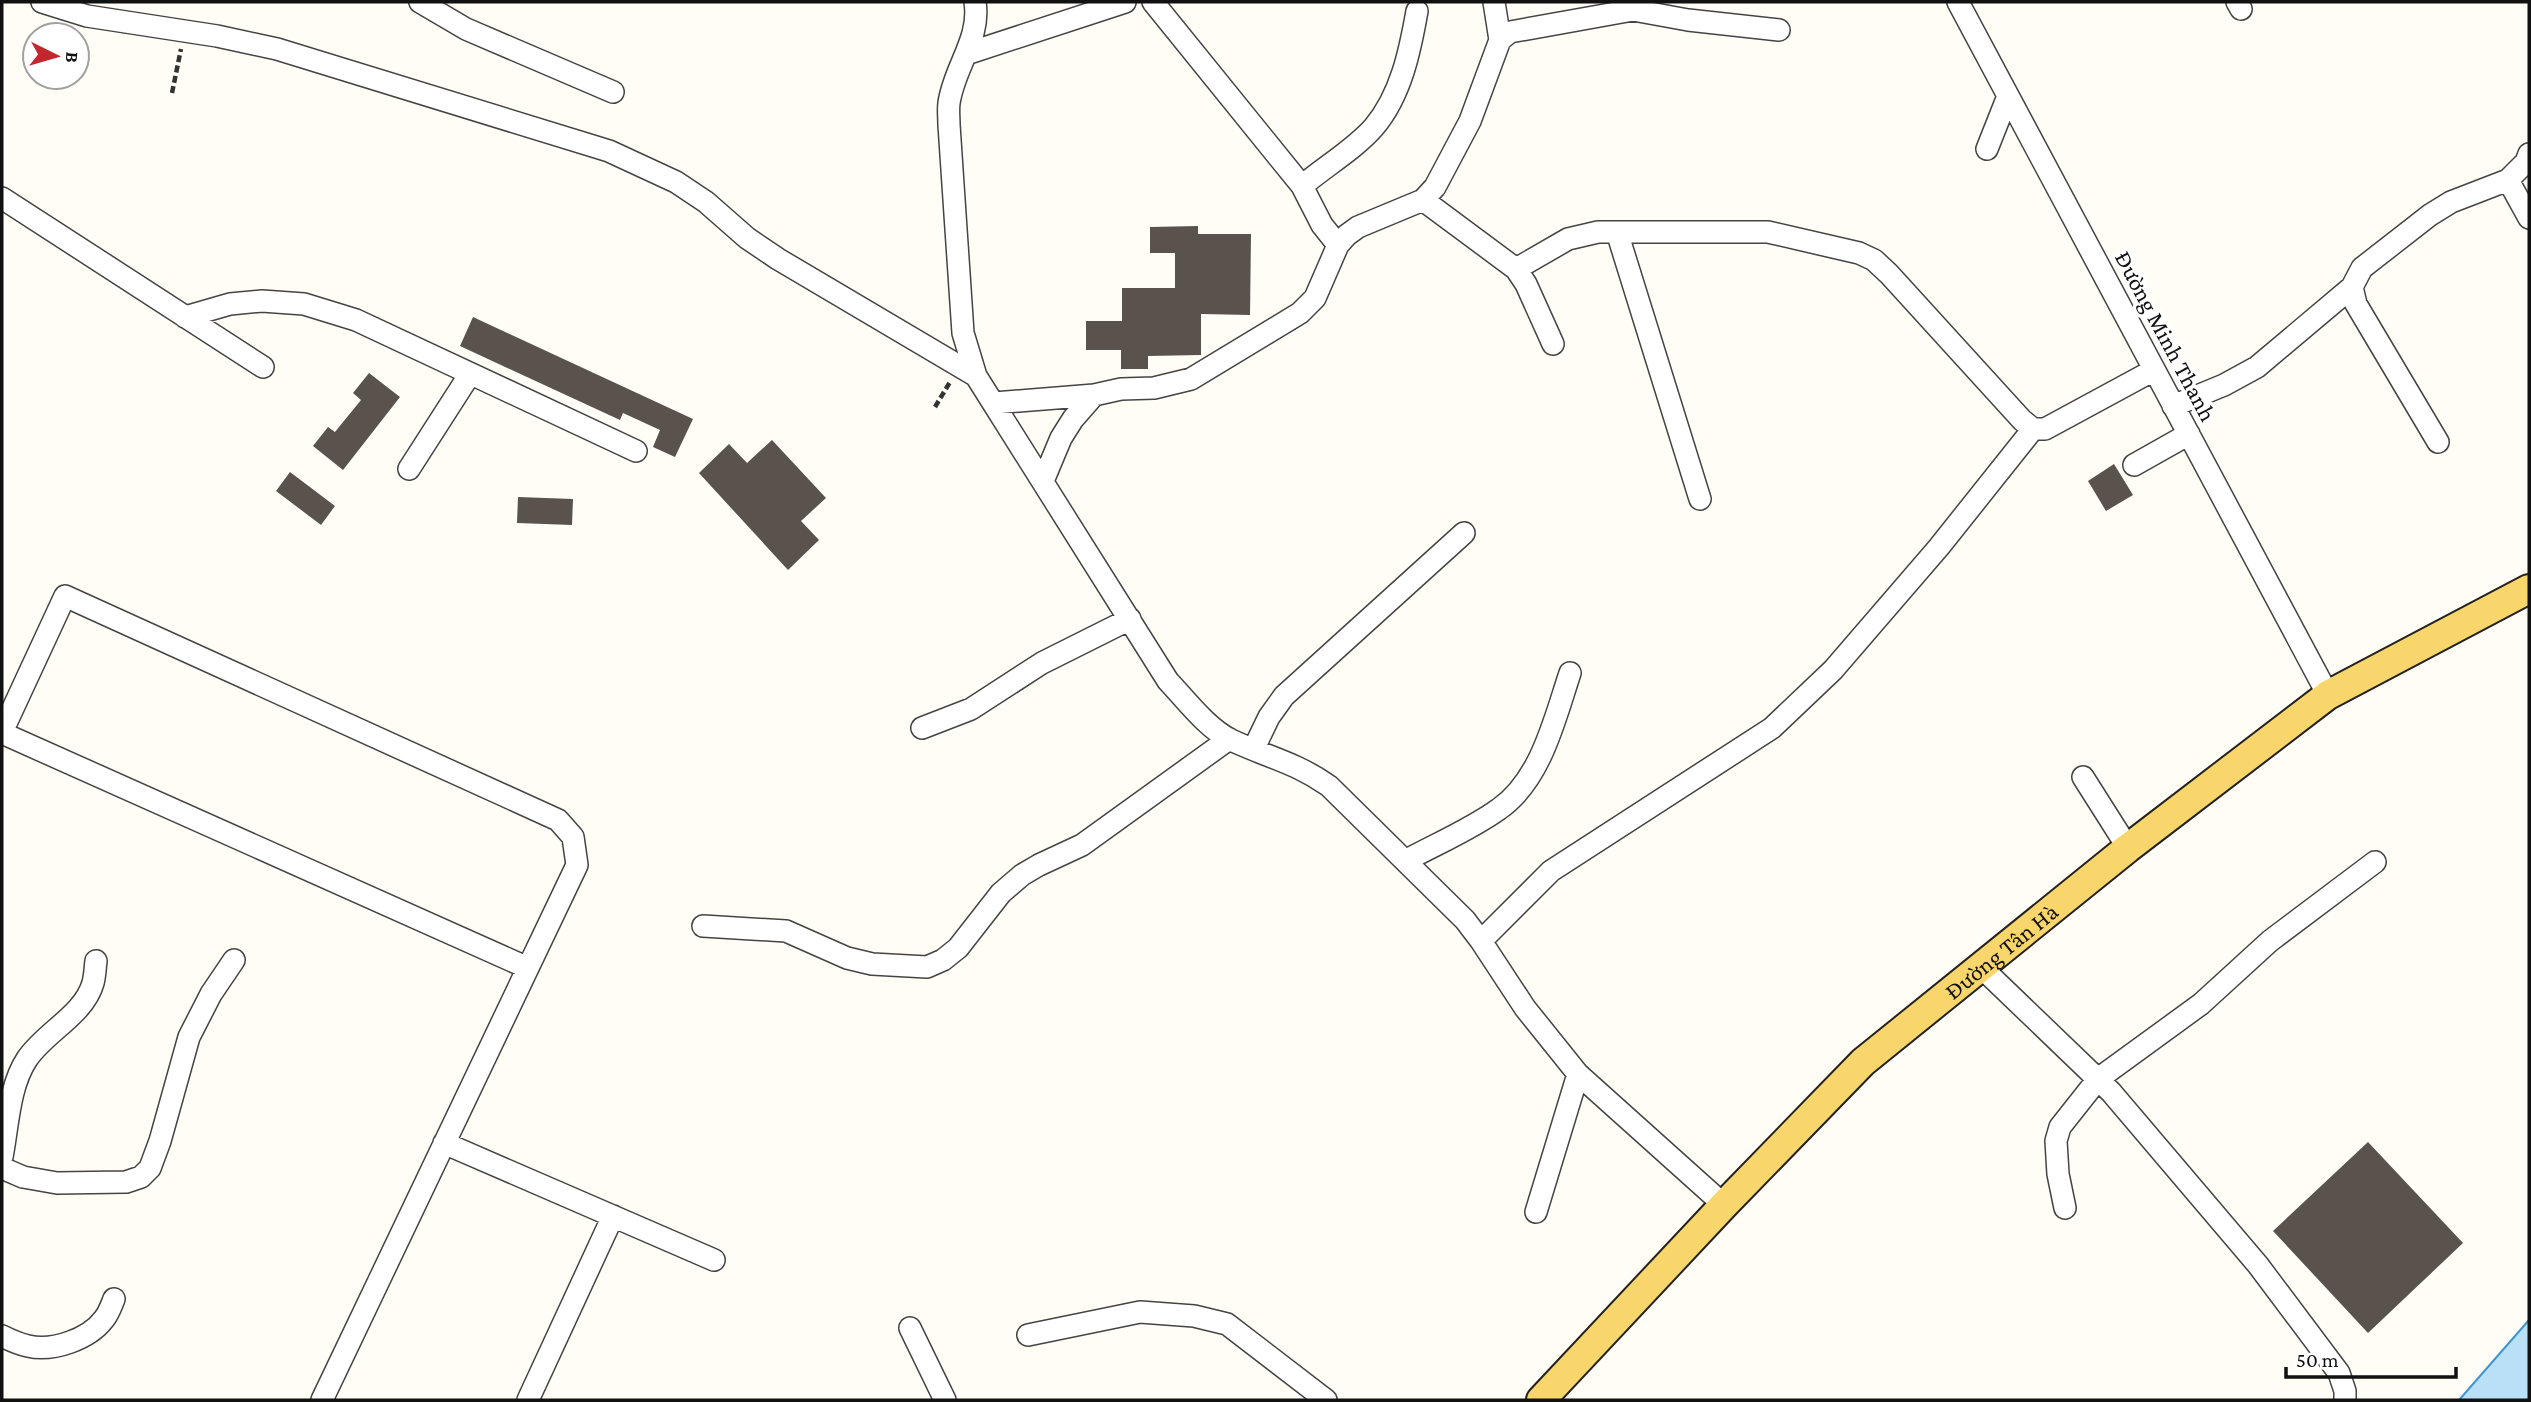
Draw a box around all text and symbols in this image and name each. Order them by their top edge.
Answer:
north arrow [21,21,91,91]
text: B [61,51,83,64]
street label: Đường Minh Thanh [2110,246,2222,426]
street label: Đường Tân Hà [1939,897,2063,1004]
scale bar [2286,1336,2456,1380]
text: 50 m [2296,1348,2339,1372]

